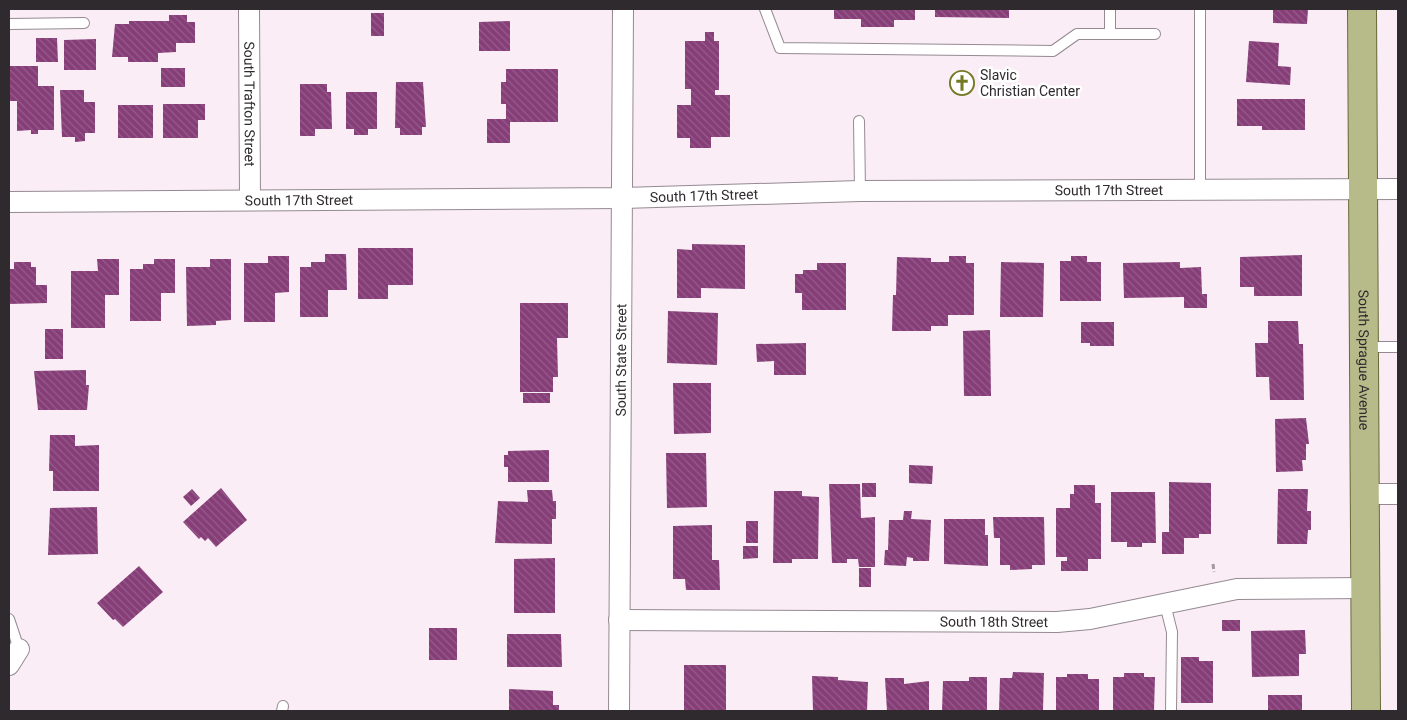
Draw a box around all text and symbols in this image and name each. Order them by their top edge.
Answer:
street label: South Trafton Street [241,41,258,167]
place label: Slavic Christian Center [980,67,1080,99]
church icon: Slavic Christian Center [949,70,975,96]
street label: South 17th Street [1055,182,1163,198]
street label: South 17th Street [650,186,759,205]
street label: South 17th Street [245,192,354,208]
street label: South Sprague Avenue [1356,290,1372,430]
street label: South State Street [613,303,629,416]
street label: South 18th Street [940,613,1049,630]

